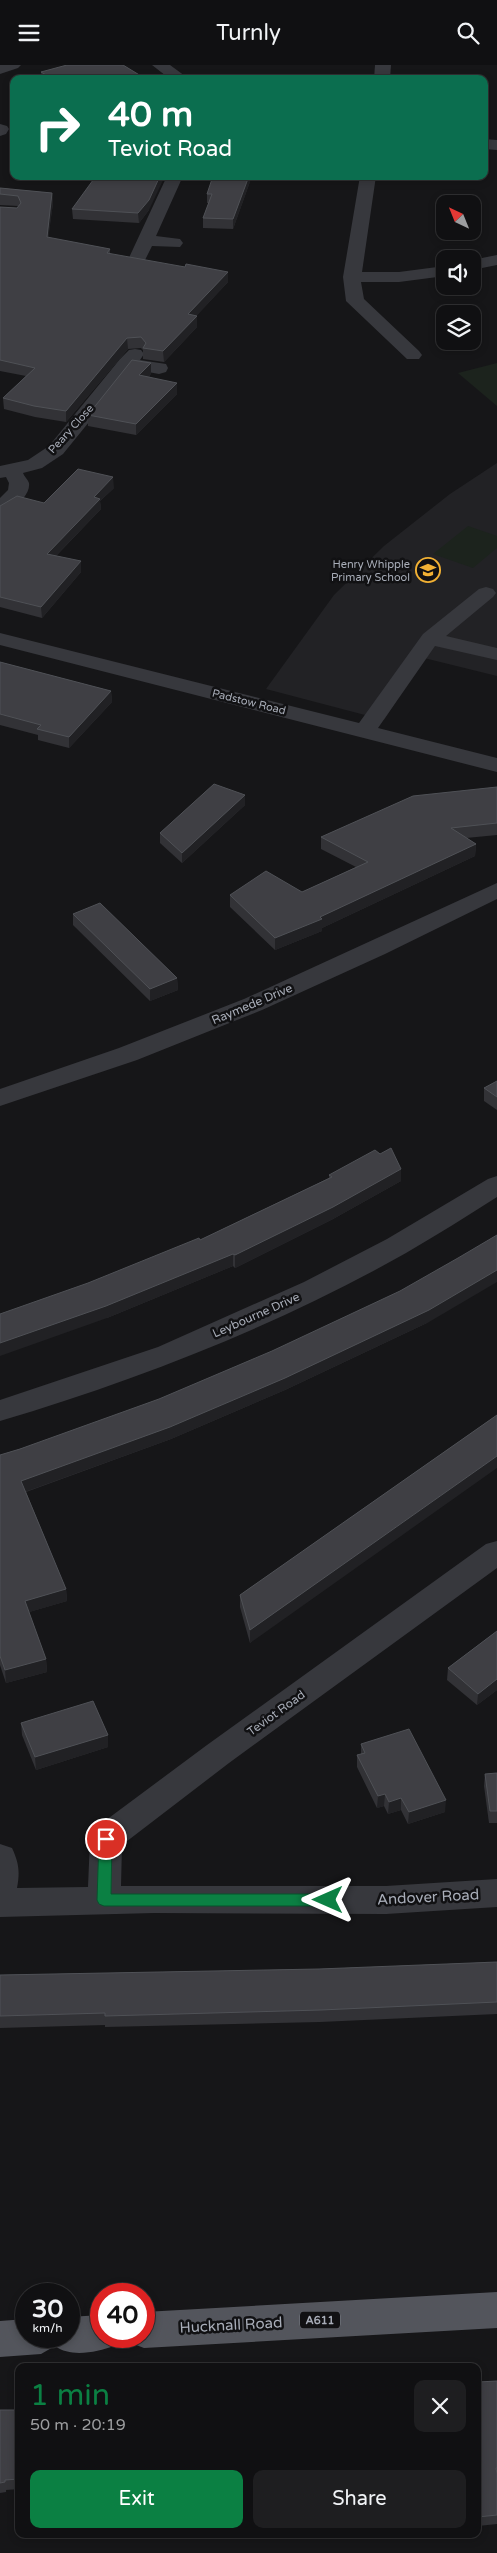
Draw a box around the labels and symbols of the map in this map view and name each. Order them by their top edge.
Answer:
north arrow [436,195,481,240]
street label: Peary Close [46,402,96,456]
school or university icon: Henry Whipple Primary School [415,557,441,583]
place label: Henry Whipple Primary School [331,558,410,584]
street label: Padstow Road [211,687,287,717]
street label: Raymede Drive [209,981,295,1027]
street label: Leybourne Drive [210,1289,302,1340]
street label: Teviot Road [244,1687,308,1739]
pin [85,1818,127,1860]
position arrow [301,1873,353,1925]
street label: Andover Road [376,1885,480,1909]
speed limit sign: 40 [90,2283,155,2348]
road number: A611 [300,2311,340,2329]
street label: Hucknall Road [179,2313,283,2337]

